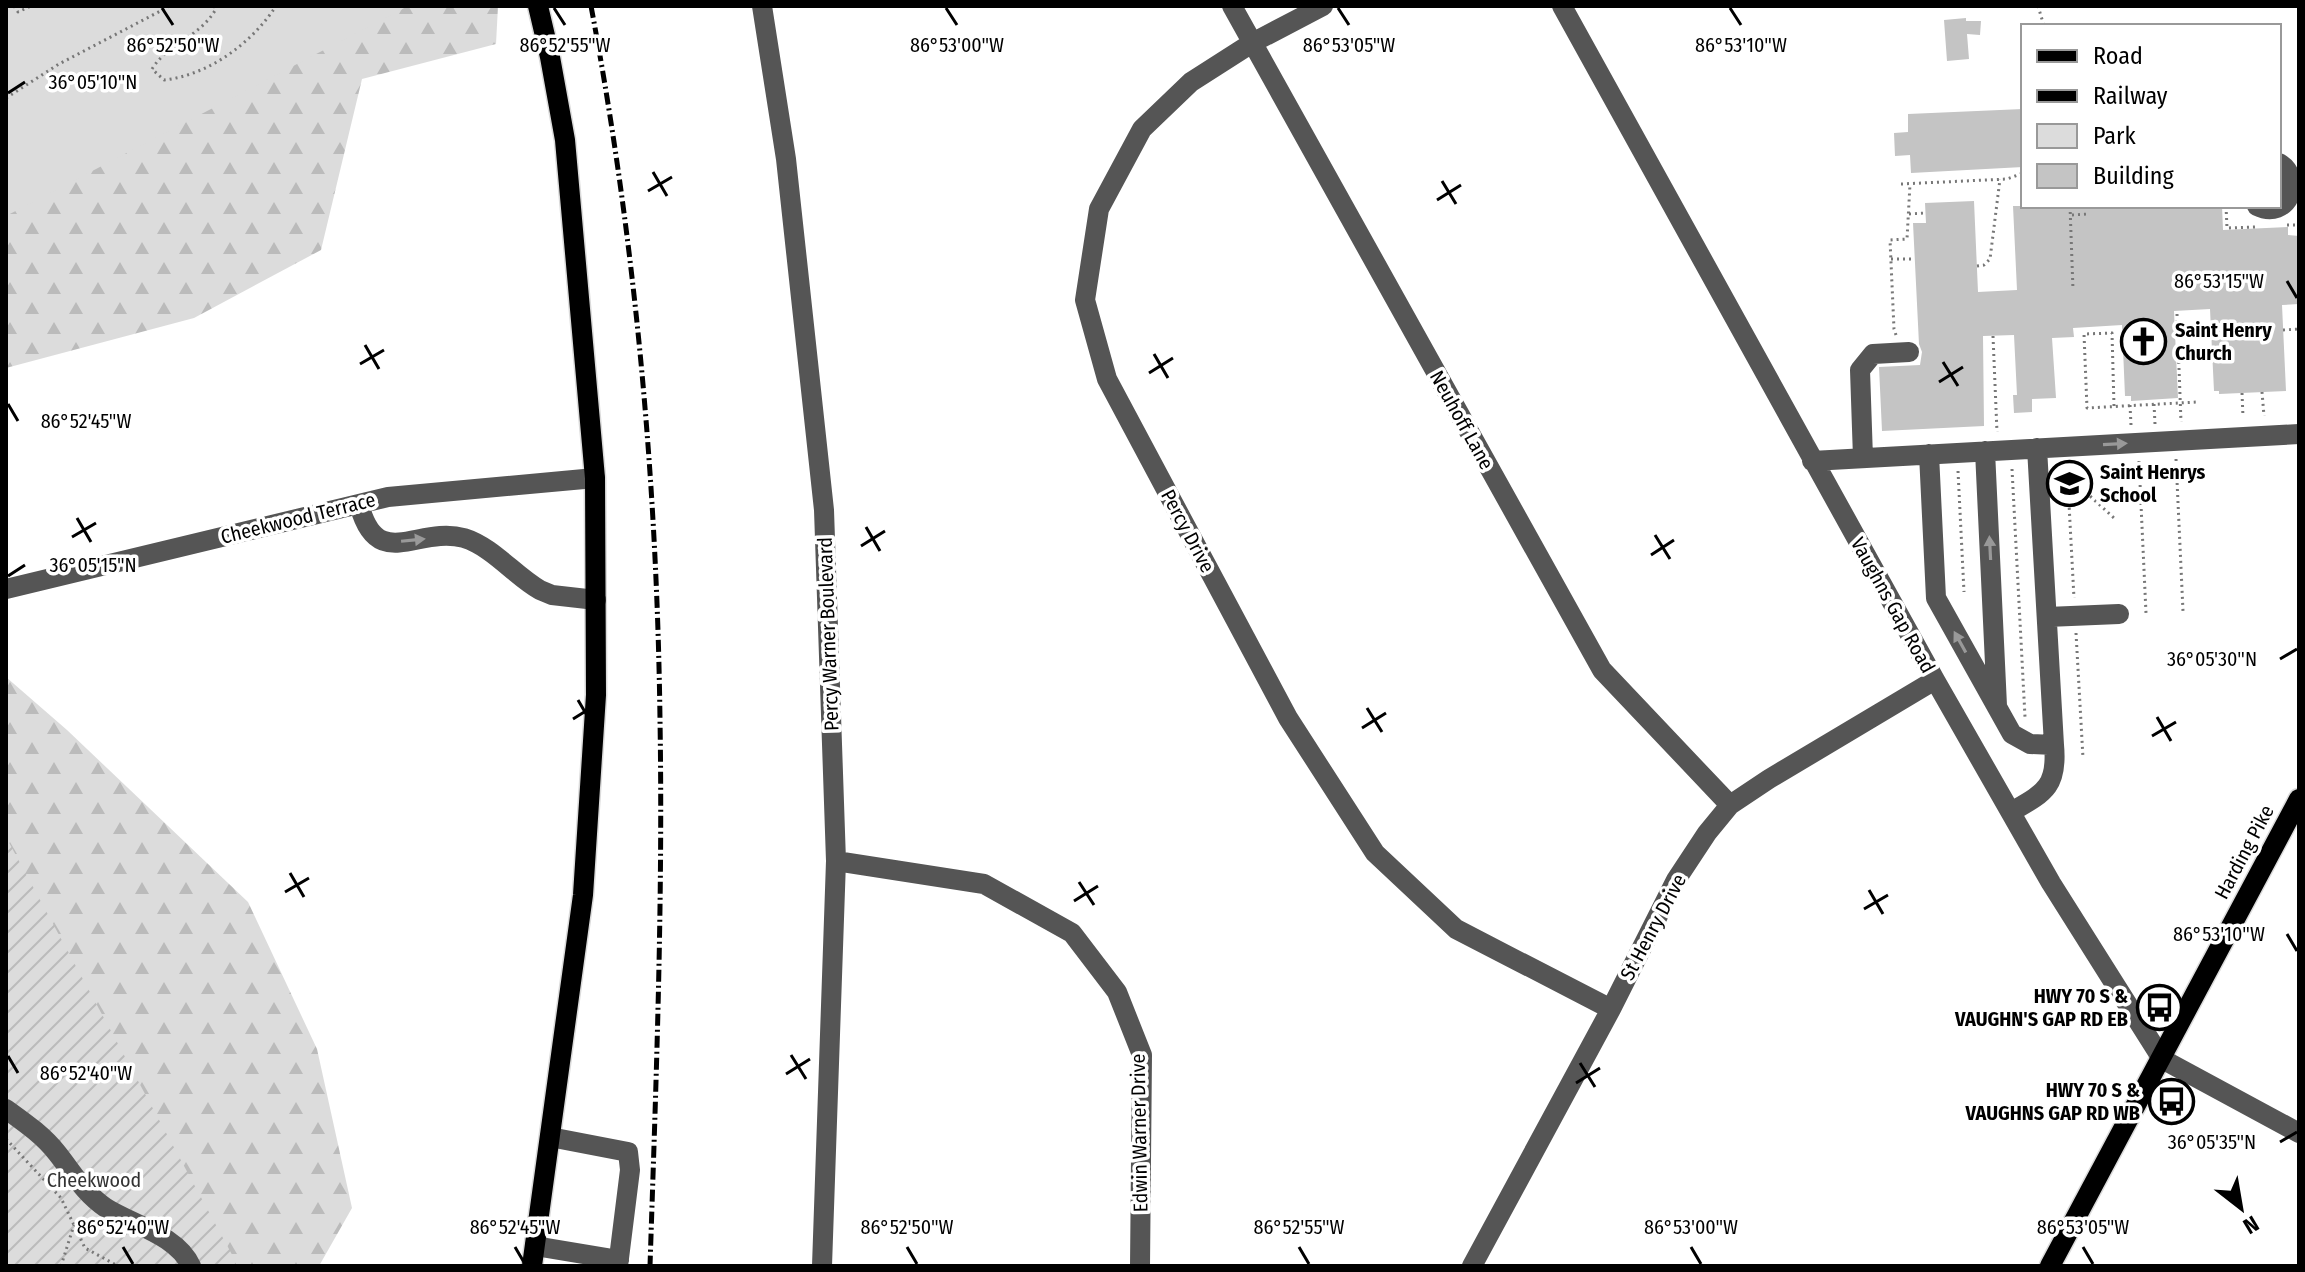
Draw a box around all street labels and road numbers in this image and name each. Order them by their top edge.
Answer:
street label: Neuhoff Lane [1425,366,1499,474]
street label: Percy Drive [1156,485,1220,577]
street label: Cheekwood Terrace [218,487,378,549]
street label: Vaughns Gap Road [1846,533,1940,677]
street label: Percy Warner Boulevard [813,537,843,731]
street label: Harding Pike [2209,801,2279,903]
street label: St Henry Drive [1615,870,1691,984]
street label: Edwin Warner Drive [1126,1053,1152,1213]

